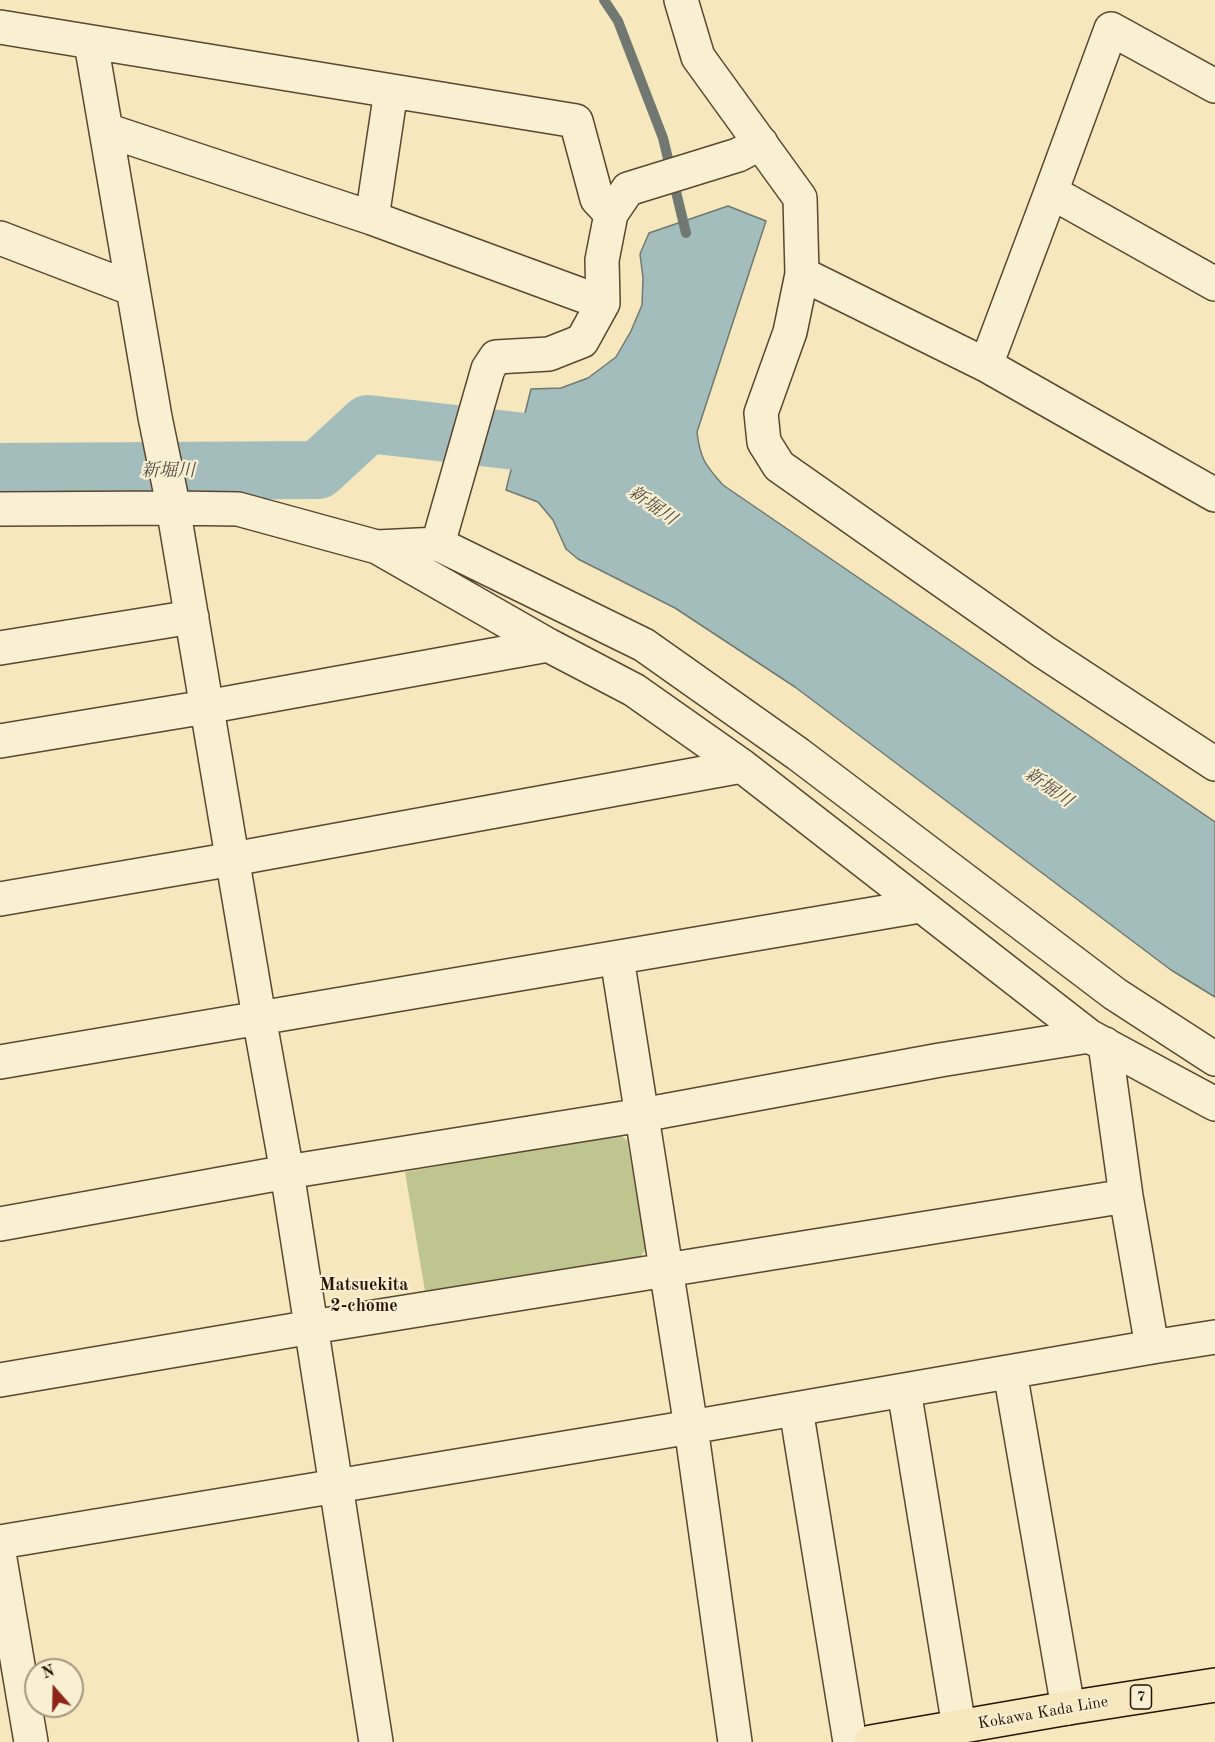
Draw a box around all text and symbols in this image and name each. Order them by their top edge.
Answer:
water label: 新堀川 [141,460,195,482]
water label: 新堀川 [624,482,680,530]
water label: 新堀川 [1020,764,1076,812]
district label: Matsuekita 2-chome [320,1274,408,1316]
north arrow [24,1658,84,1718]
text: N [40,1663,57,1683]
road number: 7 [1130,1685,1152,1709]
street label: Kokawa Kada Line [976,1692,1110,1734]

